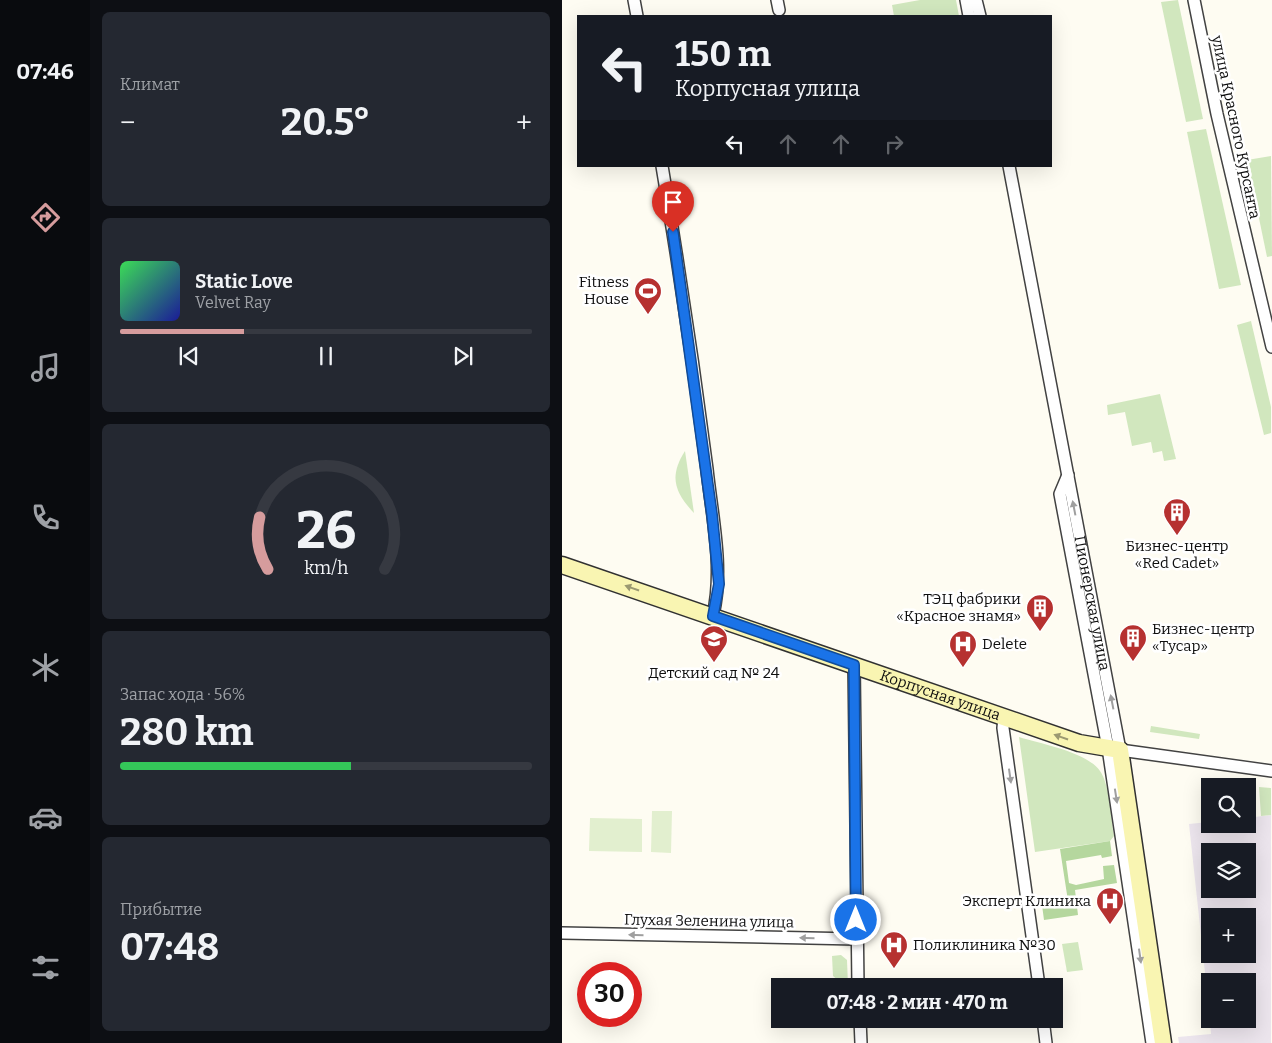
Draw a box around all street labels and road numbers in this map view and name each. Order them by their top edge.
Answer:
street label: улица Красного Курсанта [1208,33,1264,220]
street label: Пионерская улица [1070,534,1114,672]
street label: Корпусная улица [878,666,1003,724]
street label: Глухая Зеленина улица [624,911,794,931]

